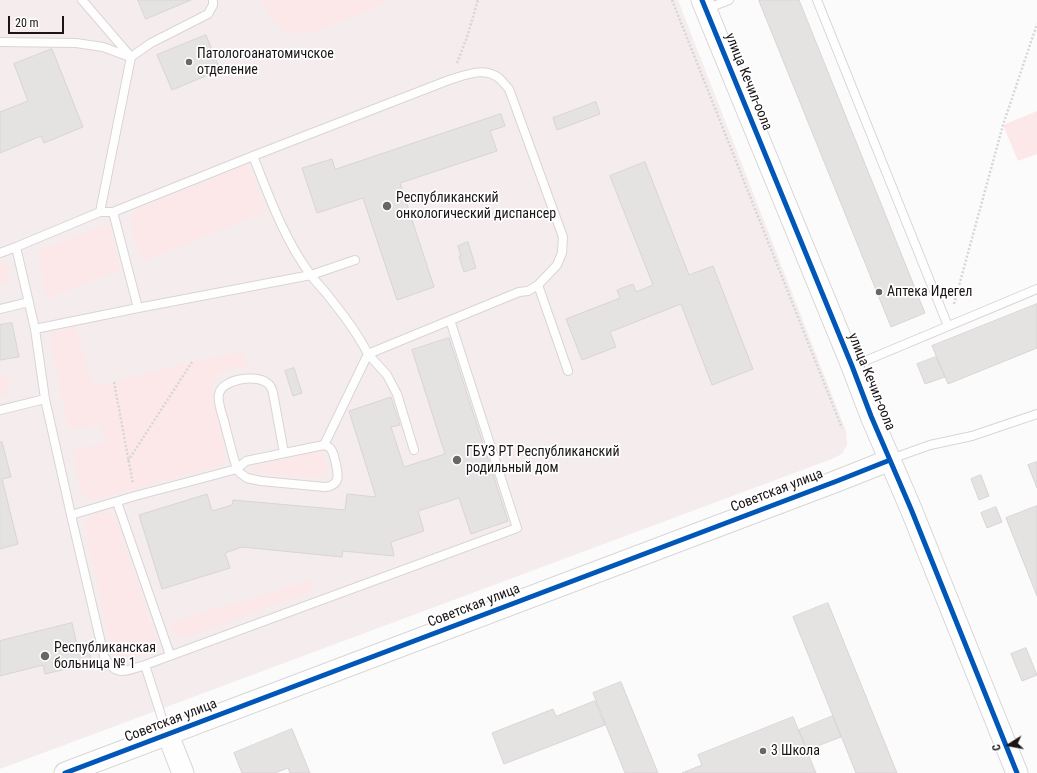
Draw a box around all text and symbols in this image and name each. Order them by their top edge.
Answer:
scale bar [10,8,66,34]
text: 20 m [15,16,39,30]
street label: улица Кечил-оола [721,31,775,133]
place label: Патологоанатомичское отделение [197,46,334,78]
marker: Патологоанатомичское отделение [184,57,194,67]
place label: Республиканский онкологический диспансер [396,190,556,222]
marker: Республиканский онкологический диспансер [381,200,393,212]
place label: Аптека Идегел [887,284,972,300]
marker: Аптека Идегел [874,287,884,297]
street label: улица Кечил-оола [844,331,898,433]
place label: ГБУЗ РТ Республиканский родильный дом [466,444,620,476]
marker: ГБУЗ РТ Республиканский родильный дом [451,454,463,466]
street label: Советская улица [728,466,826,516]
street label: Советская улица [425,581,523,631]
place label: Республиканская больница № 1 [54,640,156,672]
marker: Республиканская больница № 1 [39,650,51,662]
street label: Советская улица [122,696,220,746]
north arrow [989,725,1029,765]
place label: 3 Школа [771,743,820,759]
text: С [990,743,1004,752]
marker: 3 Школа [758,746,768,756]

